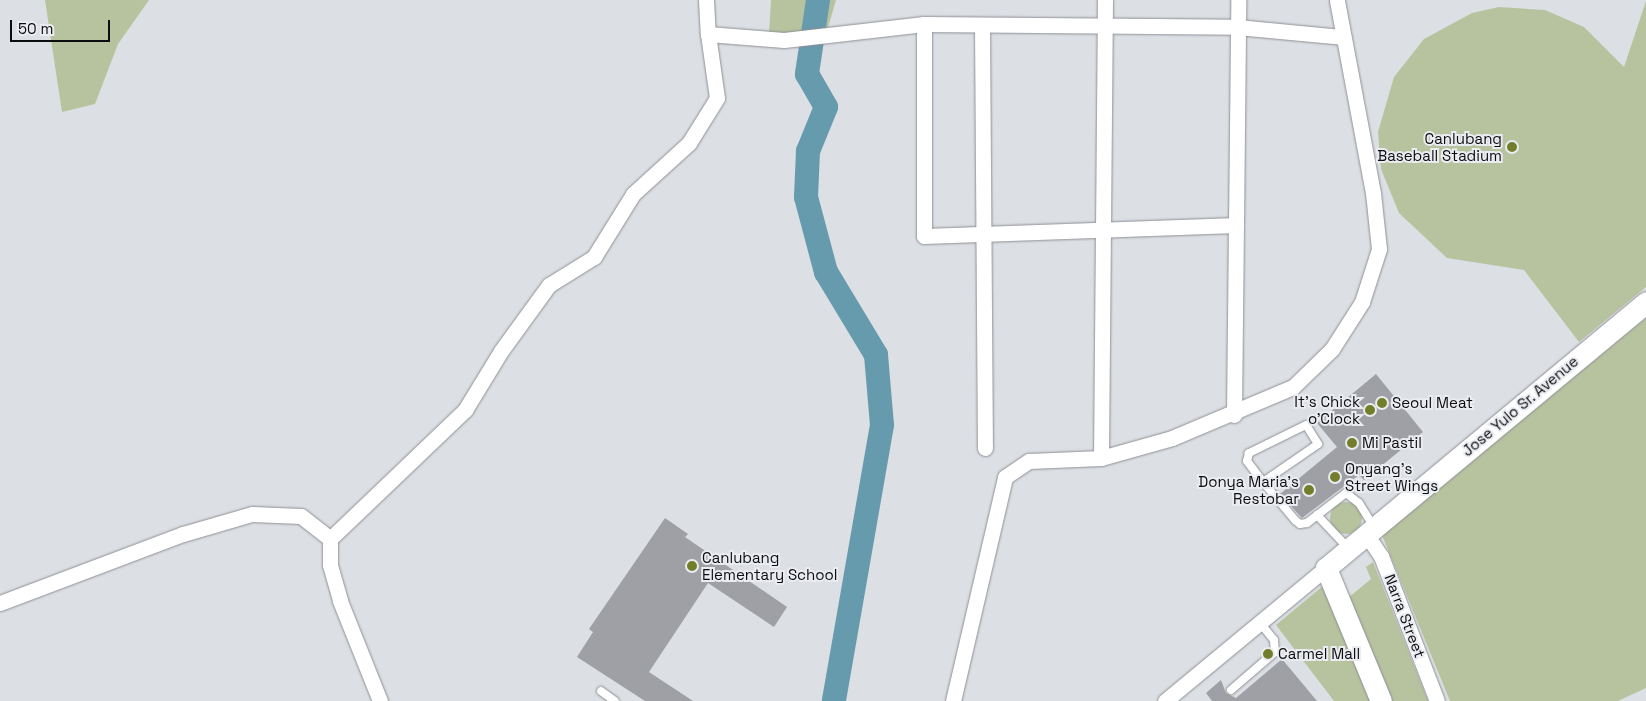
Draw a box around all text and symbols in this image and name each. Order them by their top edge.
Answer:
scale bar [12,10,112,42]
text: 50 m [18,19,53,38]
place label: Canlubang Baseball Stadium [1377,129,1502,164]
marker: Canlubang Baseball Stadium [1506,141,1518,153]
street label: Jose Yulo Sr. Avenue [1458,352,1582,460]
place label: It's Chick o'Clock [1294,392,1360,427]
place label: Seoul Meat [1392,394,1473,412]
marker: Seoul Meat [1376,397,1388,409]
marker: It's Chick o'Clock [1364,404,1376,416]
place label: Mi Pastil [1362,434,1422,452]
marker: Mi Pastil [1346,437,1358,449]
place label: Onyang's Street Wings [1345,459,1438,494]
marker: Onyang's Street Wings [1329,471,1341,483]
place label: Donya Maria's Restobar [1198,472,1299,507]
marker: Donya Maria's Restobar [1303,484,1315,496]
place label: Canlubang Elementary School [702,548,838,583]
marker: Canlubang Elementary School [686,560,698,572]
street label: Narra Street [1381,572,1429,660]
place label: Carmel Mall [1278,645,1360,663]
marker: Carmel Mall [1262,648,1274,660]

